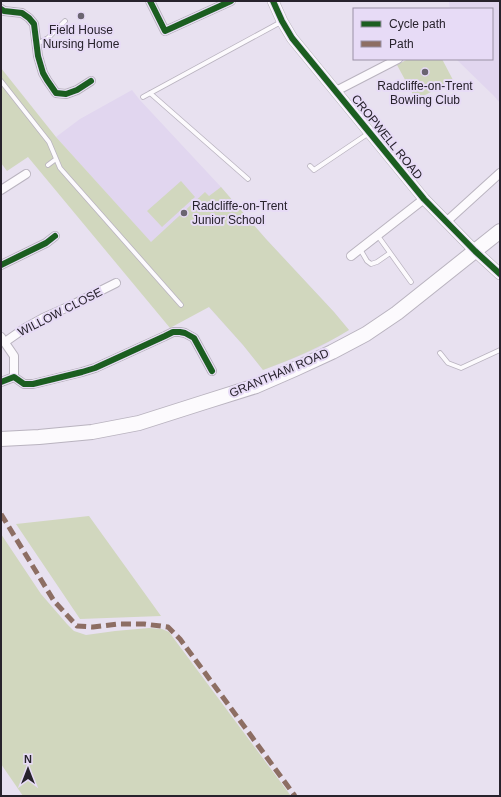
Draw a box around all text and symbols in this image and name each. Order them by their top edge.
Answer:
legend [353,8,493,60]
marker: Field House Nursing Home [76,11,86,21]
text: Cycle path [389,17,446,31]
place label: Field House Nursing Home [43,23,120,51]
text: Path [389,37,414,51]
marker: Radcliffe-on-Trent Bowling Club [420,67,430,77]
place label: Radcliffe-on-Trent Bowling Club [377,79,473,107]
street label: CROPWELL ROAD [349,92,426,182]
place label: Radcliffe-on-Trent Junior School [192,199,288,227]
marker: Radcliffe-on-Trent Junior School [179,208,189,218]
street label: WILLOW CLOSE [16,285,104,339]
street label: GRANTHAM ROAD [227,346,331,400]
north arrow [8,749,48,789]
text: N [24,753,32,765]

